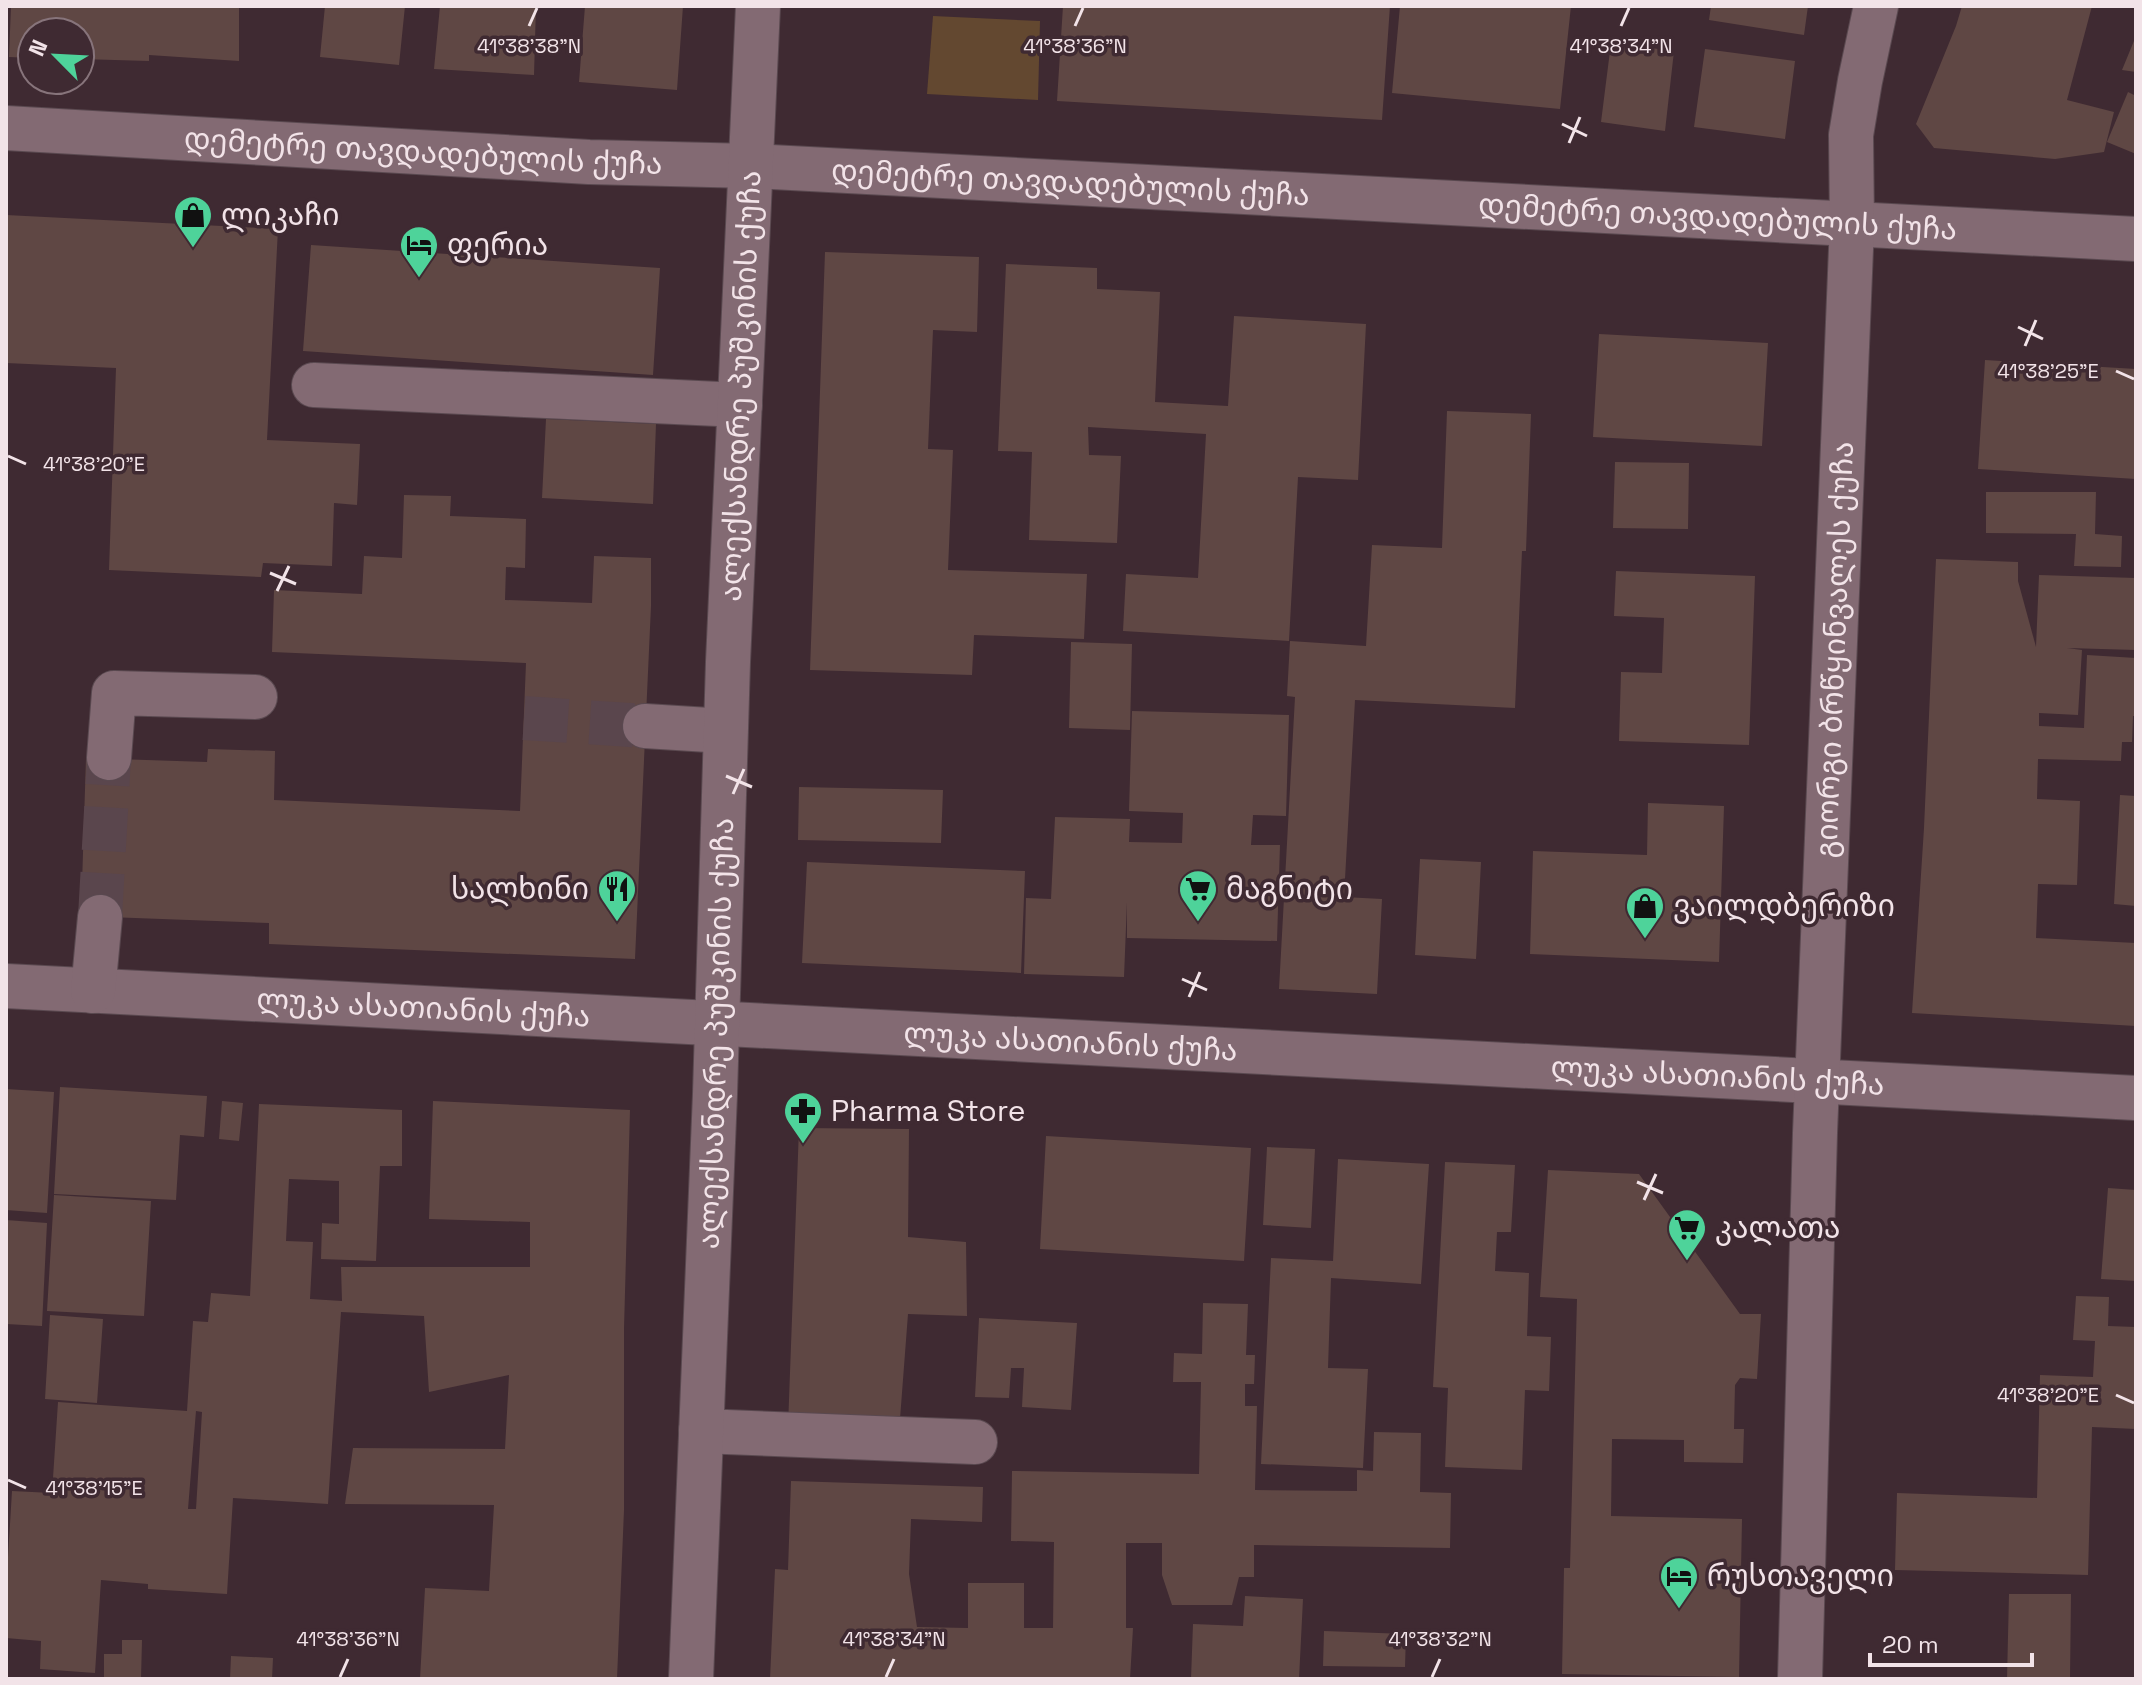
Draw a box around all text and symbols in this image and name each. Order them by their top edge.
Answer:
north arrow [16,16,96,96]
text: 41°38'38"N [477,33,581,59]
text: 41°38'36"N [1023,33,1127,59]
text: 41°38'34"N [1569,33,1673,59]
text: N [22,35,54,60]
street label: დემეტრე თავდადებულის ქუჩა [183,118,663,183]
street label: დემეტრე თავდადებულის ქუჩა [830,150,1311,214]
street label: ალექსანდრე პუშკინის ქუჩა [711,169,769,602]
street label: დემეტრე თავდადებულის ქუჩა [1477,184,1958,249]
shop icon: ლიკაჩი [172,194,214,249]
place label: ლიკაჩი [221,195,339,234]
hotel icon: ფერია [398,224,440,279]
place label: ფერია [447,225,548,264]
text: 41°38'25"E [1997,358,2099,384]
street label: გიორგი ბრწყინვალეს ქუჩა [1806,440,1862,859]
text: 41°38'20"E [43,451,145,477]
street label: ალექსანდრე პუშკინის ქუჩა [689,817,742,1250]
restaurant icon: სალხინი [596,868,638,923]
supermarket icon: მაგნიტი [1177,868,1219,923]
place label: სალხინი [451,869,589,908]
place label: მაგნიტი [1226,869,1353,908]
shop icon: ვაილდბერიზი [1624,885,1666,940]
place label: ვაილდბერიზი [1673,886,1895,925]
street label: ლუკა ასათიანის ქუჩა [255,979,591,1036]
street label: ლუკა ასათიანის ქუჩა [903,1013,1239,1070]
street label: ლუკა ასათიანის ქუჩა [1550,1047,1886,1104]
pharmacy icon: Pharma Store [782,1090,824,1145]
place label: Pharma Store [831,1091,1025,1130]
supermarket icon: კალათა [1666,1207,1708,1262]
place label: კალათა [1715,1208,1841,1247]
text: 41°38'20"E [1997,1382,2099,1408]
text: 41°38'15"E [45,1475,143,1501]
hotel icon: რუსთაველი [1658,1555,1700,1610]
place label: რუსთაველი [1707,1556,1894,1595]
scale bar [1870,1617,2032,1667]
text: 41°38'36"N [296,1626,400,1652]
text: 41°38'34"N [842,1626,946,1652]
text: 41°38'32"N [1388,1626,1492,1652]
text: 20 m [1882,1629,1939,1660]

